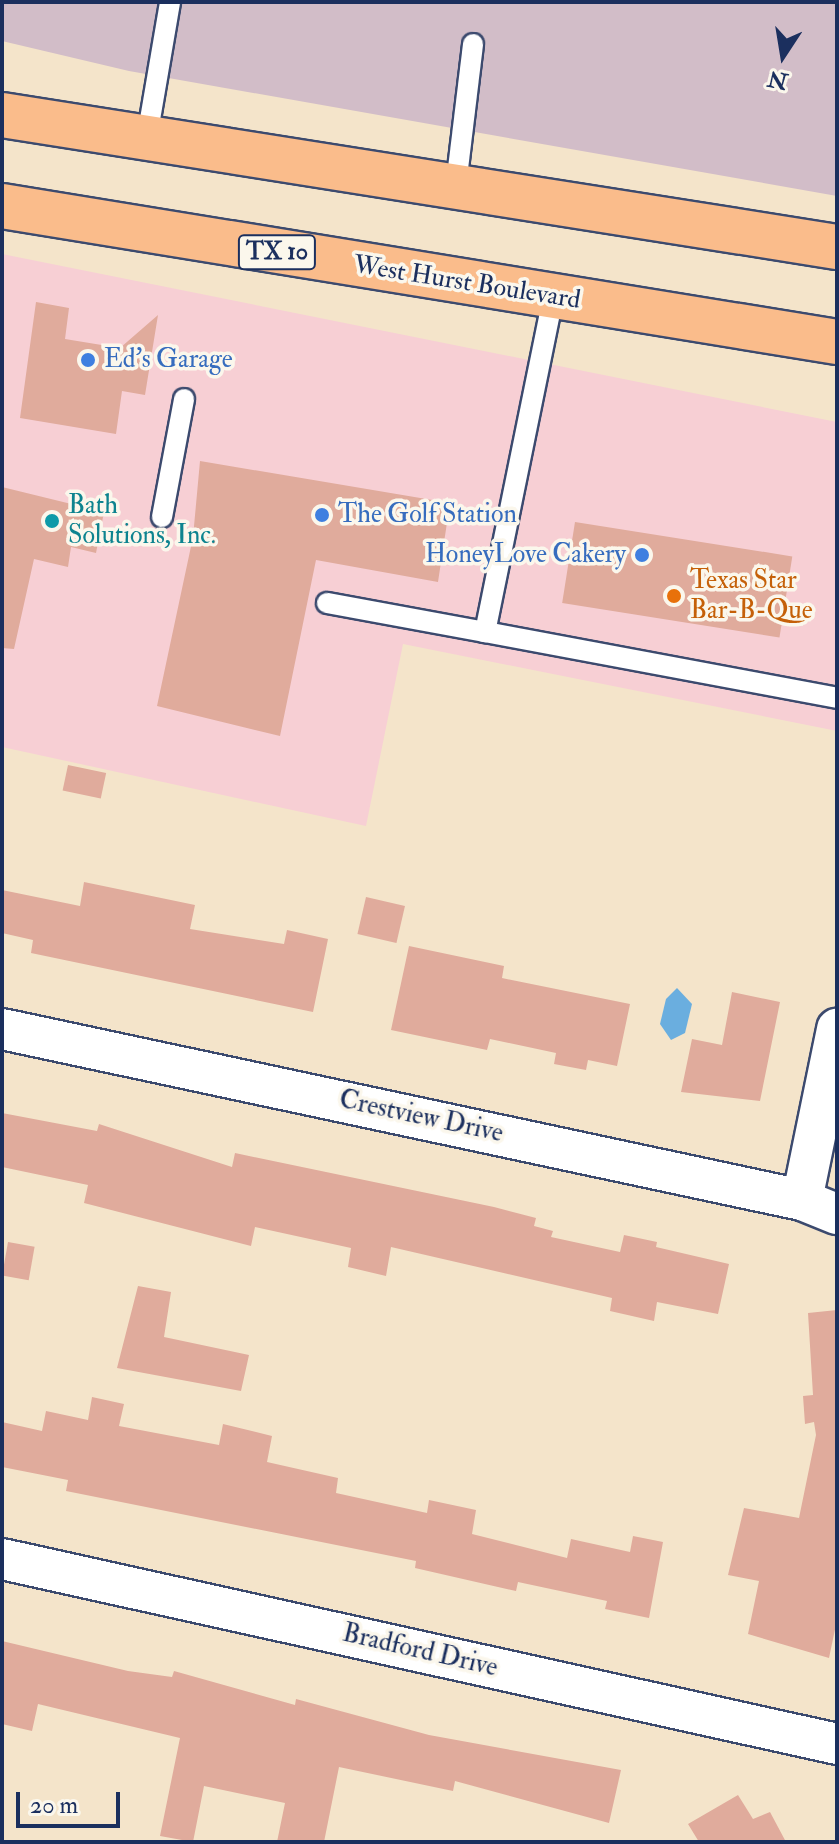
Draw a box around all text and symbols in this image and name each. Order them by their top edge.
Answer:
north arrow [743,16,823,96]
text: N [765,64,791,95]
road number: TX 10 [237,232,317,272]
street label: West Hurst Boulevard [351,250,583,316]
place label: Ed's Garage [104,344,233,376]
marker: Ed's Garage [79,351,97,369]
place label: Bath Solutions, Inc. [68,490,216,552]
place label: The Golf Station [338,499,517,531]
marker: The Golf Station [313,506,331,524]
marker: Bath Solutions, Inc. [43,512,61,530]
place label: HoneyLove Cakery [425,539,626,571]
marker: HoneyLove Cakery [633,546,651,564]
place label: Texas Star Bar-B-Que [690,565,813,626]
marker: Texas Star Bar-B-Que [665,587,683,605]
street label: Crestview Drive [336,1084,506,1150]
street label: Bradford Drive [339,1618,501,1684]
scale bar [20,1776,124,1826]
text: 20 m [30,1790,78,1821]

